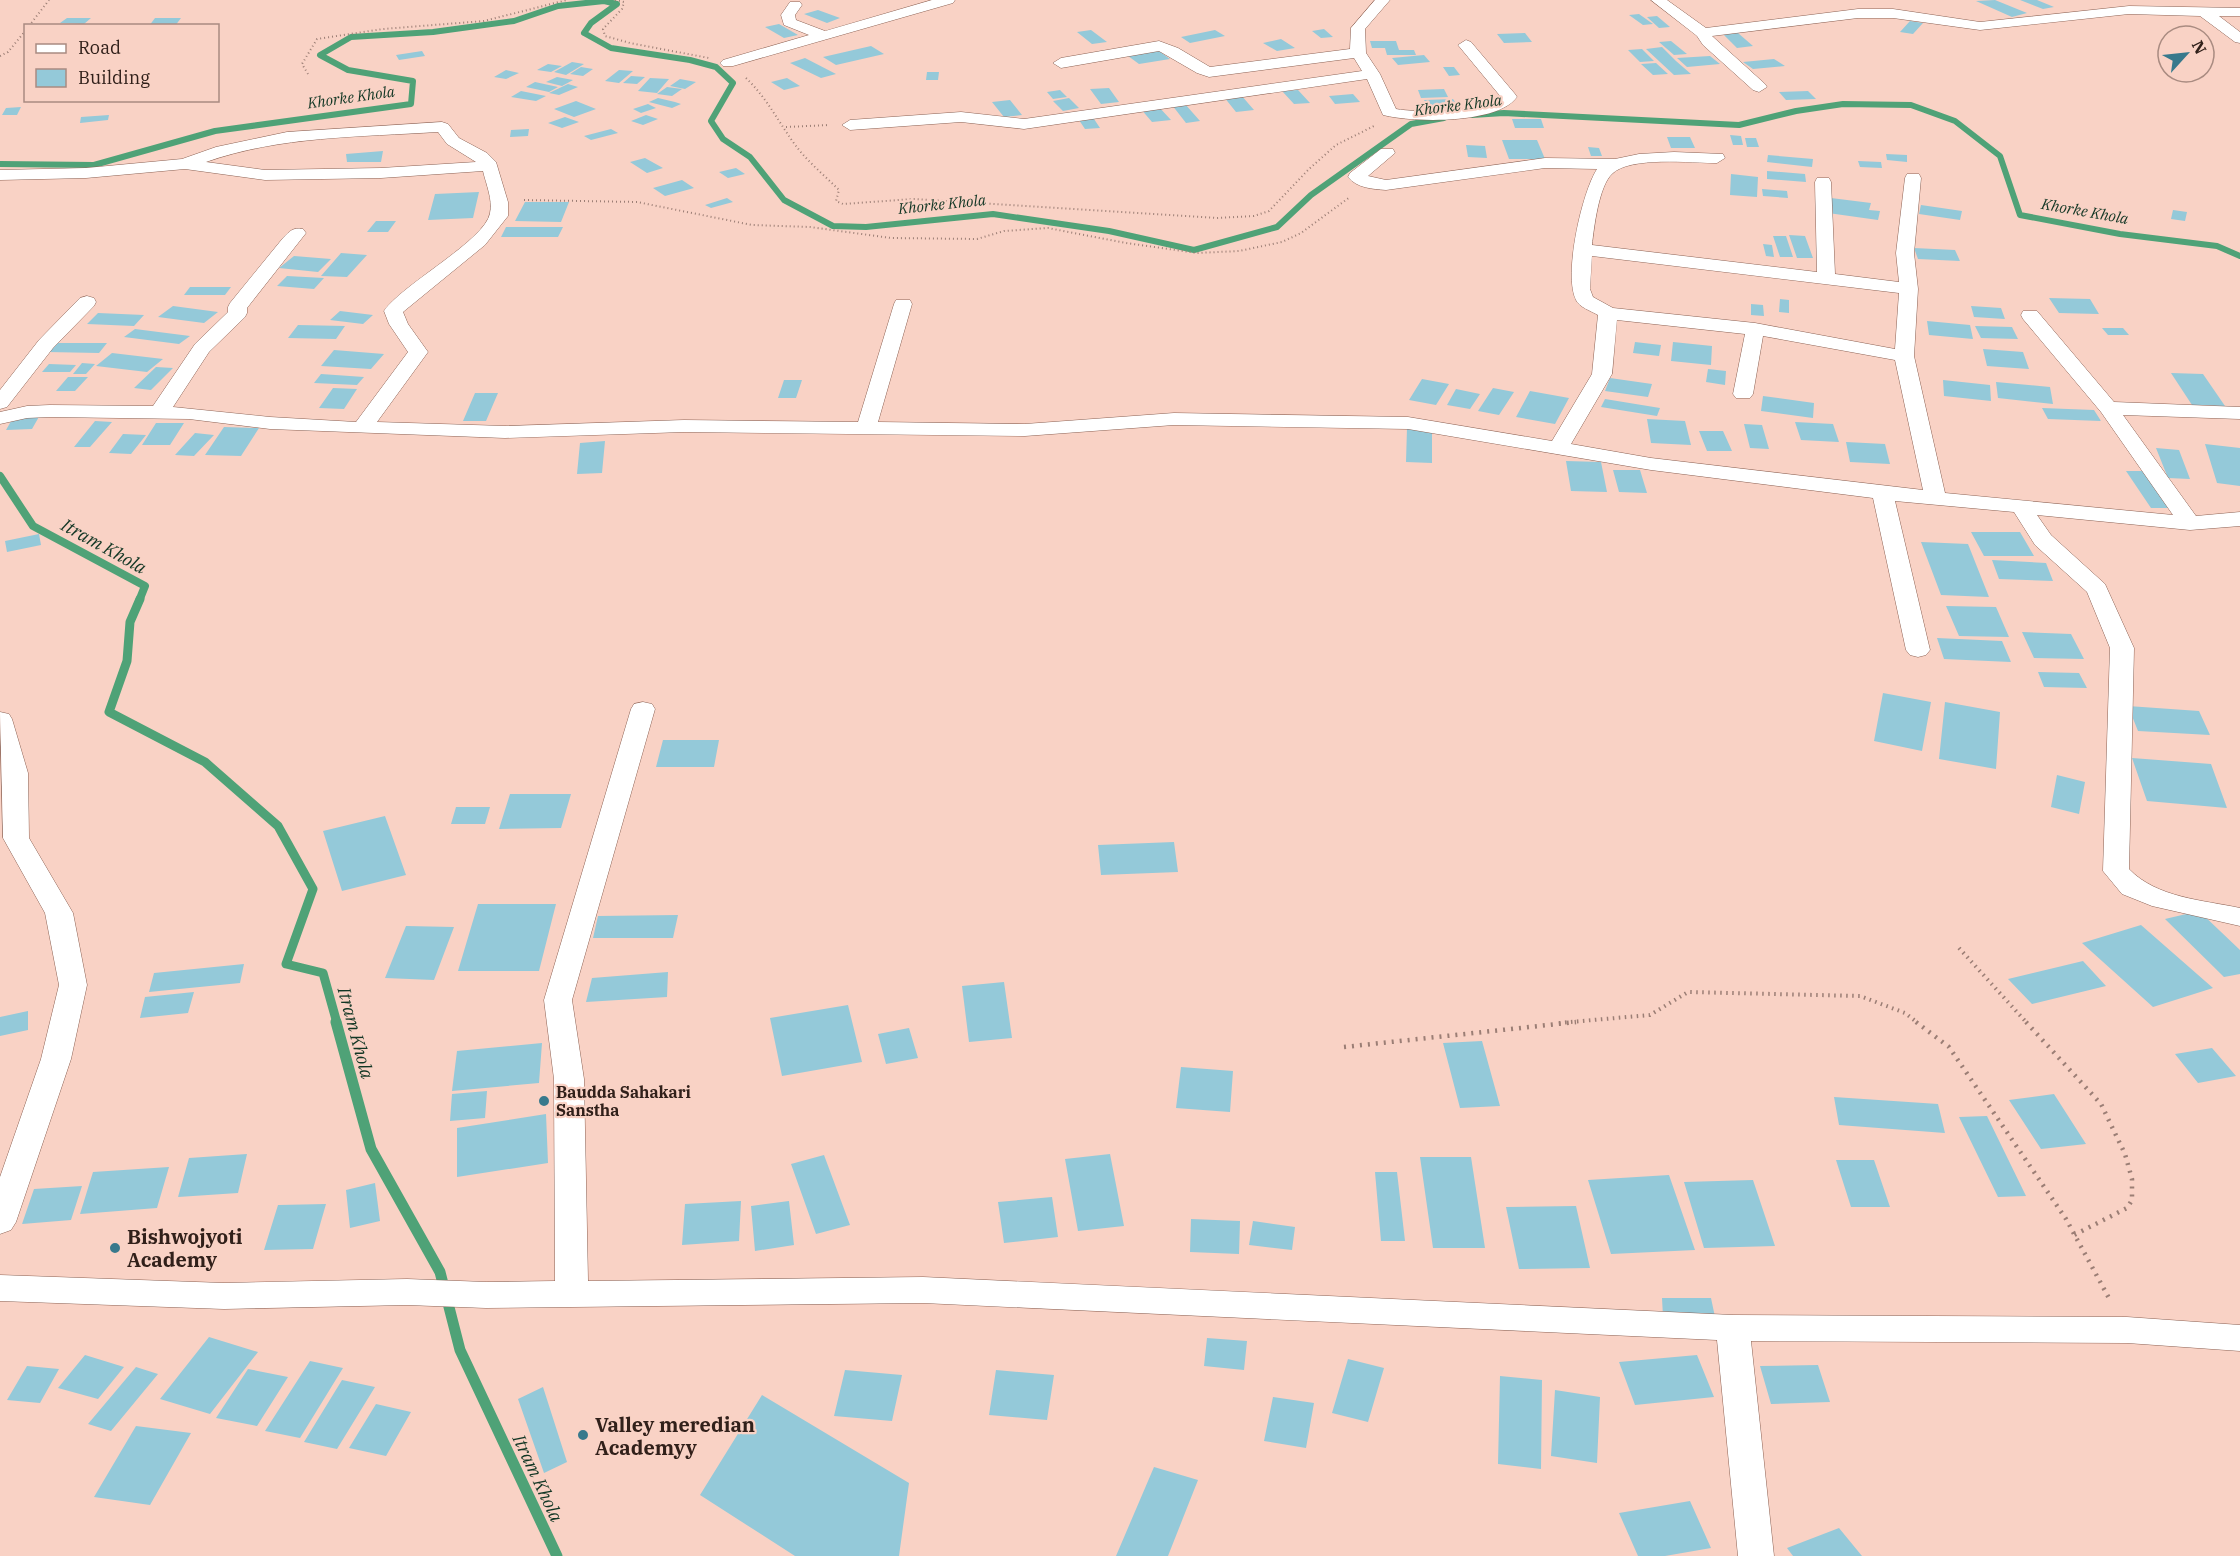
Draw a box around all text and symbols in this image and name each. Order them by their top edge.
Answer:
legend [24,24,219,102]
north arrow [2156,24,2216,84]
text: Road [78,36,121,59]
text: N [2188,37,2211,57]
text: Building [78,66,150,89]
water label: Khorke Khola [305,81,397,113]
water label: Khorke Khola [1412,90,1504,120]
water label: Khorke Khola [896,190,988,218]
water label: Khorke Khola [2039,194,2131,228]
water label: Itram Khola [56,513,151,579]
water label: Itram Khola [332,984,379,1082]
place label: Baudda Sahakari Sanstha [556,1082,691,1120]
marker: Baudda Sahakari Sanstha [537,1094,551,1108]
place label: Bishwojyoti Academy [127,1223,243,1273]
marker: Bishwojyoti Academy [108,1241,122,1255]
place label: Valley meredian Academyy [595,1411,755,1461]
marker: Valley meredian Academyy [576,1428,590,1442]
water label: Itram Khola [507,1430,568,1526]

